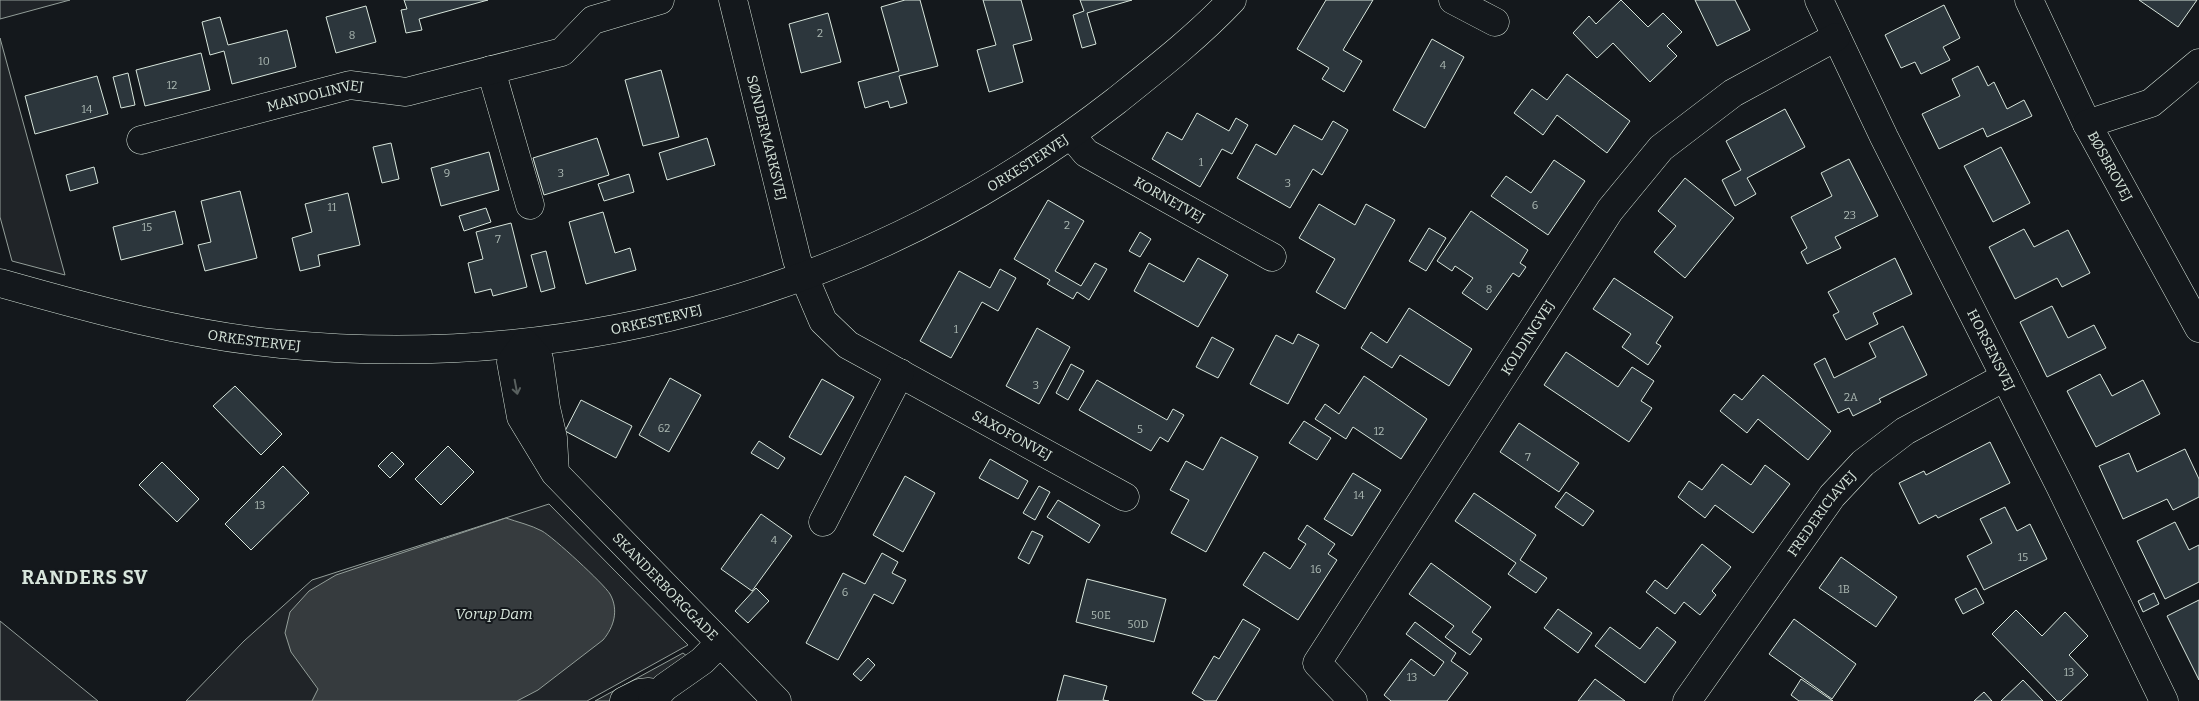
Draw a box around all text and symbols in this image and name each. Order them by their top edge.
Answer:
house number: 2 [817,27,823,40]
house number: 8 [349,29,355,42]
house number: 10 [258,55,270,68]
house number: 4 [1440,59,1447,72]
street label: SØNDERMARKSVEJ [743,73,791,203]
street label: MANDOLINVEJ [265,77,365,115]
house number: 12 [167,79,177,92]
house number: 14 [82,103,93,116]
street label: BØSBROVEJ [2084,128,2136,204]
street label: ORKESTERVEJ [984,130,1072,195]
house number: 1 [1199,156,1204,169]
house number: 9 [444,167,450,180]
house number: 3 [558,167,564,180]
street label: KORNETVEJ [1131,173,1208,226]
house number: 3 [1285,177,1291,190]
house number: 6 [1532,199,1538,212]
house number: 11 [328,201,337,214]
house number: 23 [1844,209,1856,222]
house number: 2 [1064,219,1070,232]
house number: 15 [142,221,152,234]
house number: 7 [495,233,501,246]
house number: 8 [1486,283,1492,296]
street label: KOLDINGVEJ [1497,297,1558,378]
street label: ORKESTERVEJ [609,300,705,338]
street label: HORSENSVEJ [1964,306,2019,394]
house number: 1 [954,323,959,336]
street label: ORKESTERVEJ [207,326,302,354]
one-way arrow [511,378,521,394]
house number: 3 [1033,379,1039,392]
house number: 2A [1844,391,1858,404]
street label: SAXOFONVEJ [969,406,1055,464]
house number: 62 [658,422,670,435]
house number: 5 [1137,423,1143,436]
house number: 12 [1374,425,1384,438]
house number: 7 [1525,451,1531,464]
street label: FREDERICIAVEJ [1784,467,1860,559]
house number: 14 [1354,489,1365,502]
house number: 13 [255,499,265,512]
street label: SKANDERBORGGADE [609,529,722,644]
house number: 4 [771,534,778,547]
house number: 15 [2018,551,2028,564]
house number: 16 [1311,563,1321,576]
district label: RANDERS SV [21,566,149,589]
house number: 1B [1838,583,1850,596]
house number: 6 [842,586,848,599]
water label: Vorup Dam [455,605,533,623]
house number: 50E [1091,609,1111,622]
house number: 50D [1128,618,1149,631]
house number: 13 [2064,666,2074,679]
house number: 13 [1407,671,1417,684]

